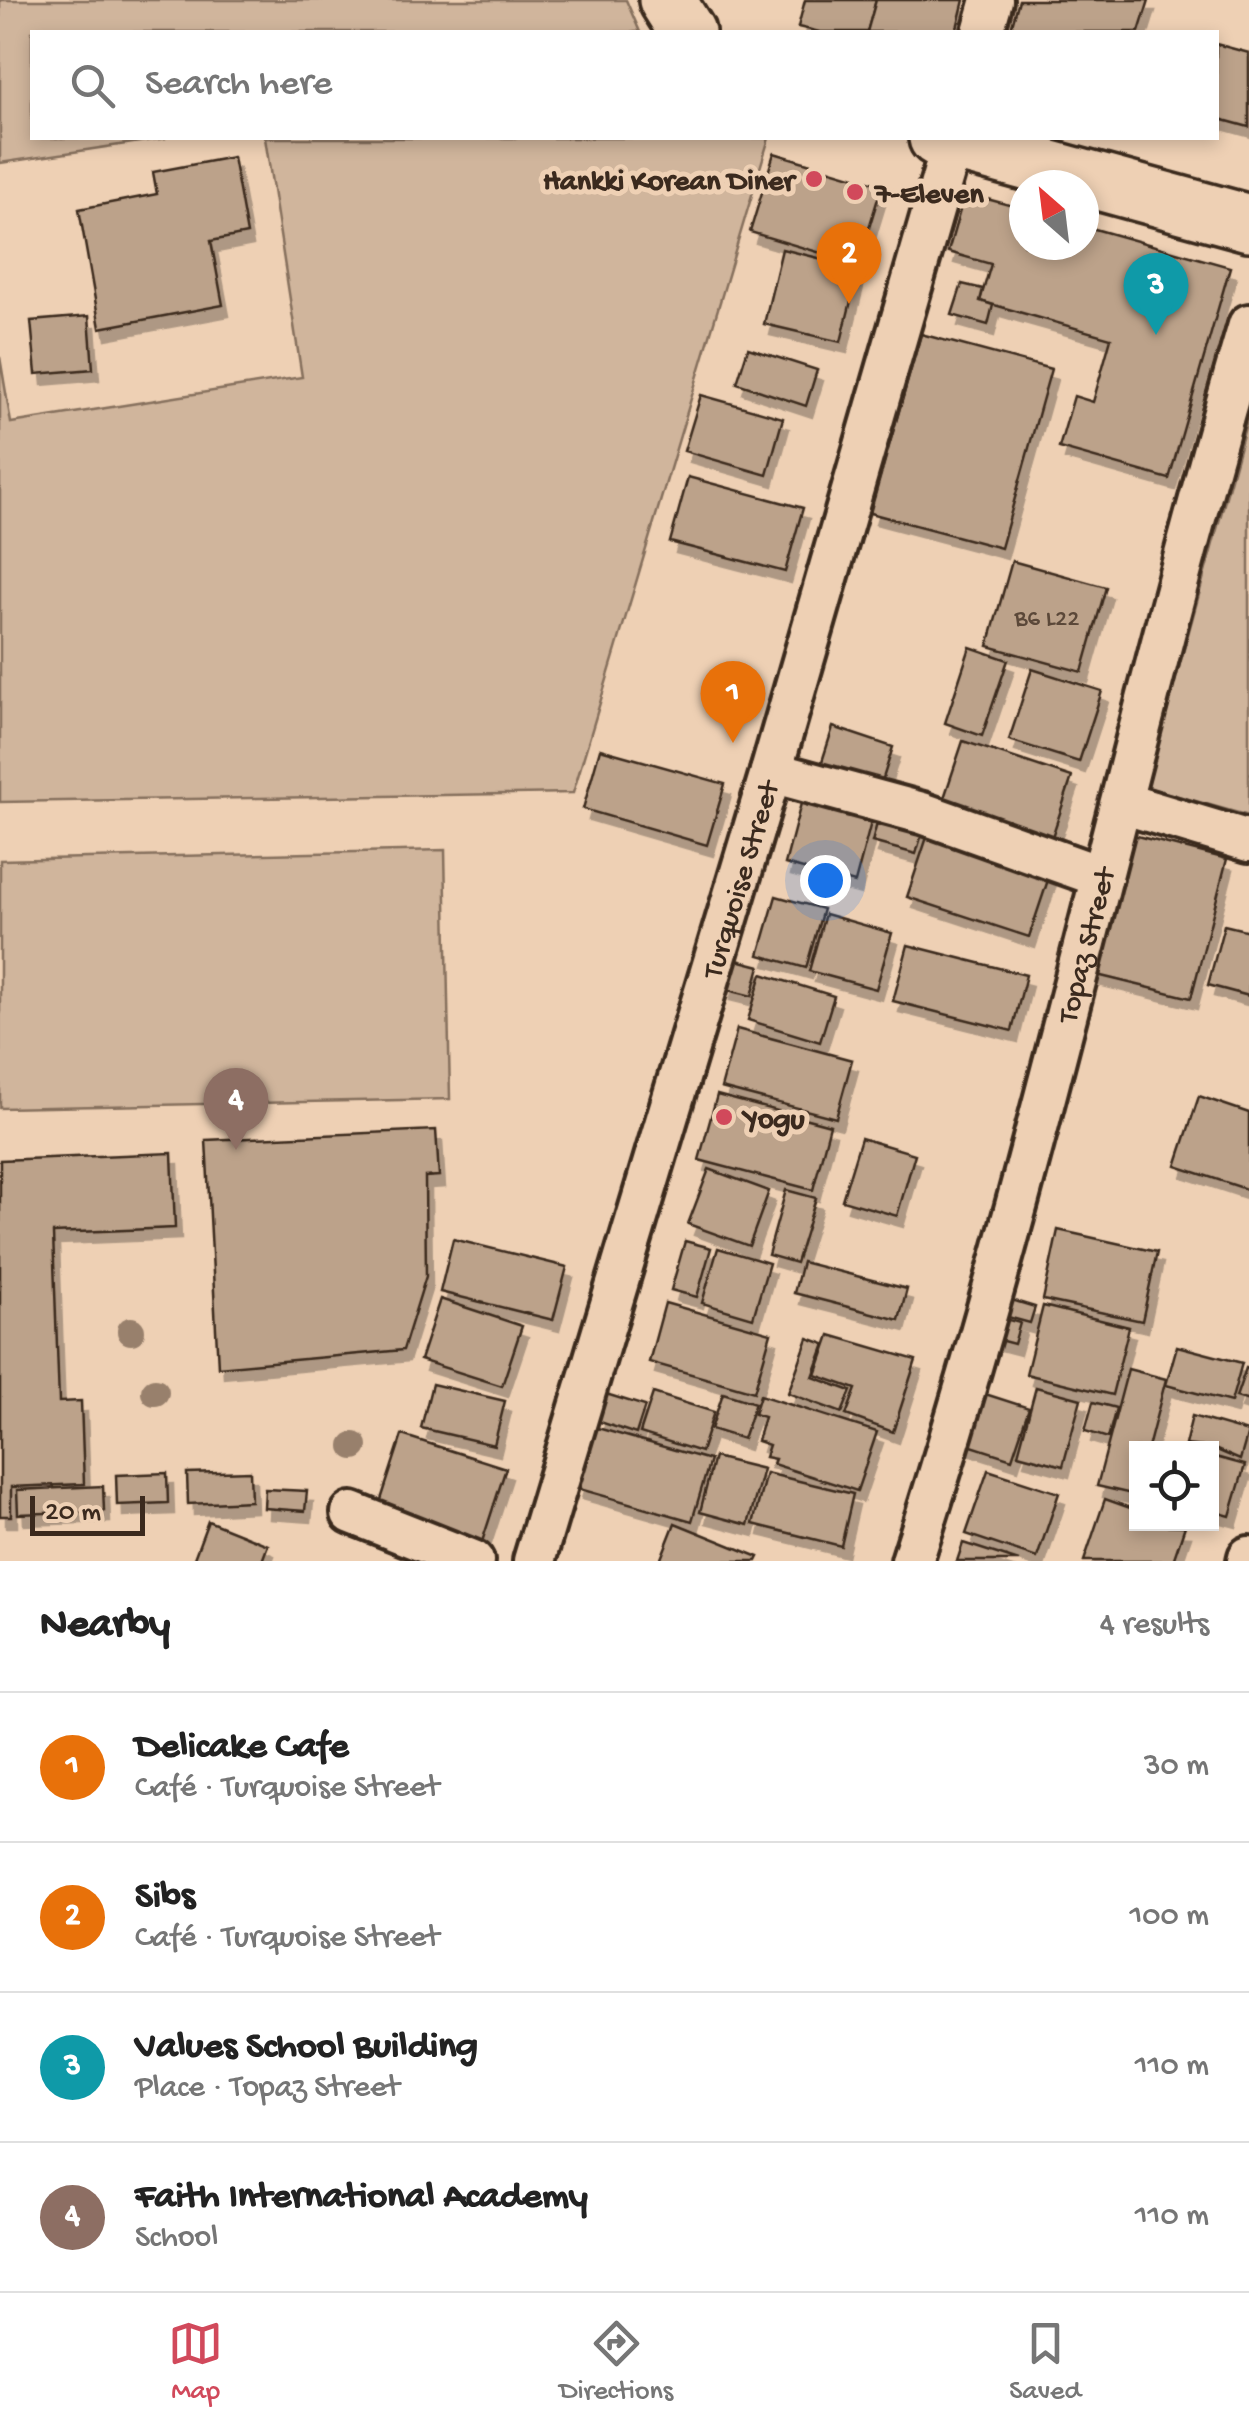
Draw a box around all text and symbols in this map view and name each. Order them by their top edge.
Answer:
search box [30,30,1219,140]
icon: search [65,58,120,113]
text: Search here [145,63,332,107]
place label: Hankki Korean Diner [543,166,797,201]
marker: Hankki Korean Diner [803,168,825,190]
north arrow [1009,170,1099,260]
place label: 7-Eleven [873,179,985,214]
marker: 7-Eleven [844,181,866,203]
pin: 2 [816,222,882,304]
pin: 3 [1124,252,1188,335]
house number: B6 L22 [1013,606,1080,635]
pin: 1 [700,660,766,743]
street label: Turquoise Street [696,775,790,985]
your location [800,855,851,906]
street label: Topaz Street [1052,862,1126,1029]
pin: 4 [204,1068,268,1150]
place label: Yogu [741,1104,806,1139]
marker: Yogu [713,1106,735,1128]
map controls [1129,1441,1219,1531]
button: locate [1129,1441,1219,1531]
scale bar [30,1491,145,1536]
text: 20 m [45,1497,101,1530]
text: Nearby [40,1602,170,1651]
text: 4 results [1100,1607,1209,1645]
text: Delicake Cafe [135,1726,349,1770]
text: 1 [66,1748,79,1786]
text: 30 m [1144,1748,1209,1786]
text: Café · Turquoise Street [135,1770,439,1808]
text: Sibs [135,1876,195,1920]
text: 2 [65,1898,80,1936]
text: 100 m [1129,1898,1209,1936]
text: Café · Turquoise Street [135,1920,439,1958]
text: Values School Building [135,2026,478,2070]
text: 3 [64,2048,81,2086]
text: 110 m [1135,2048,1209,2086]
text: Place · Topaz Street [135,2070,400,2108]
text: Faith International Academy [135,2176,588,2220]
text: 4 [65,2198,80,2236]
text: 110 m [1135,2198,1209,2236]
text: School [135,2220,218,2258]
tab: Map [168,2316,223,2409]
tab: Directions [559,2316,673,2409]
tab: Saved [1009,2316,1081,2409]

